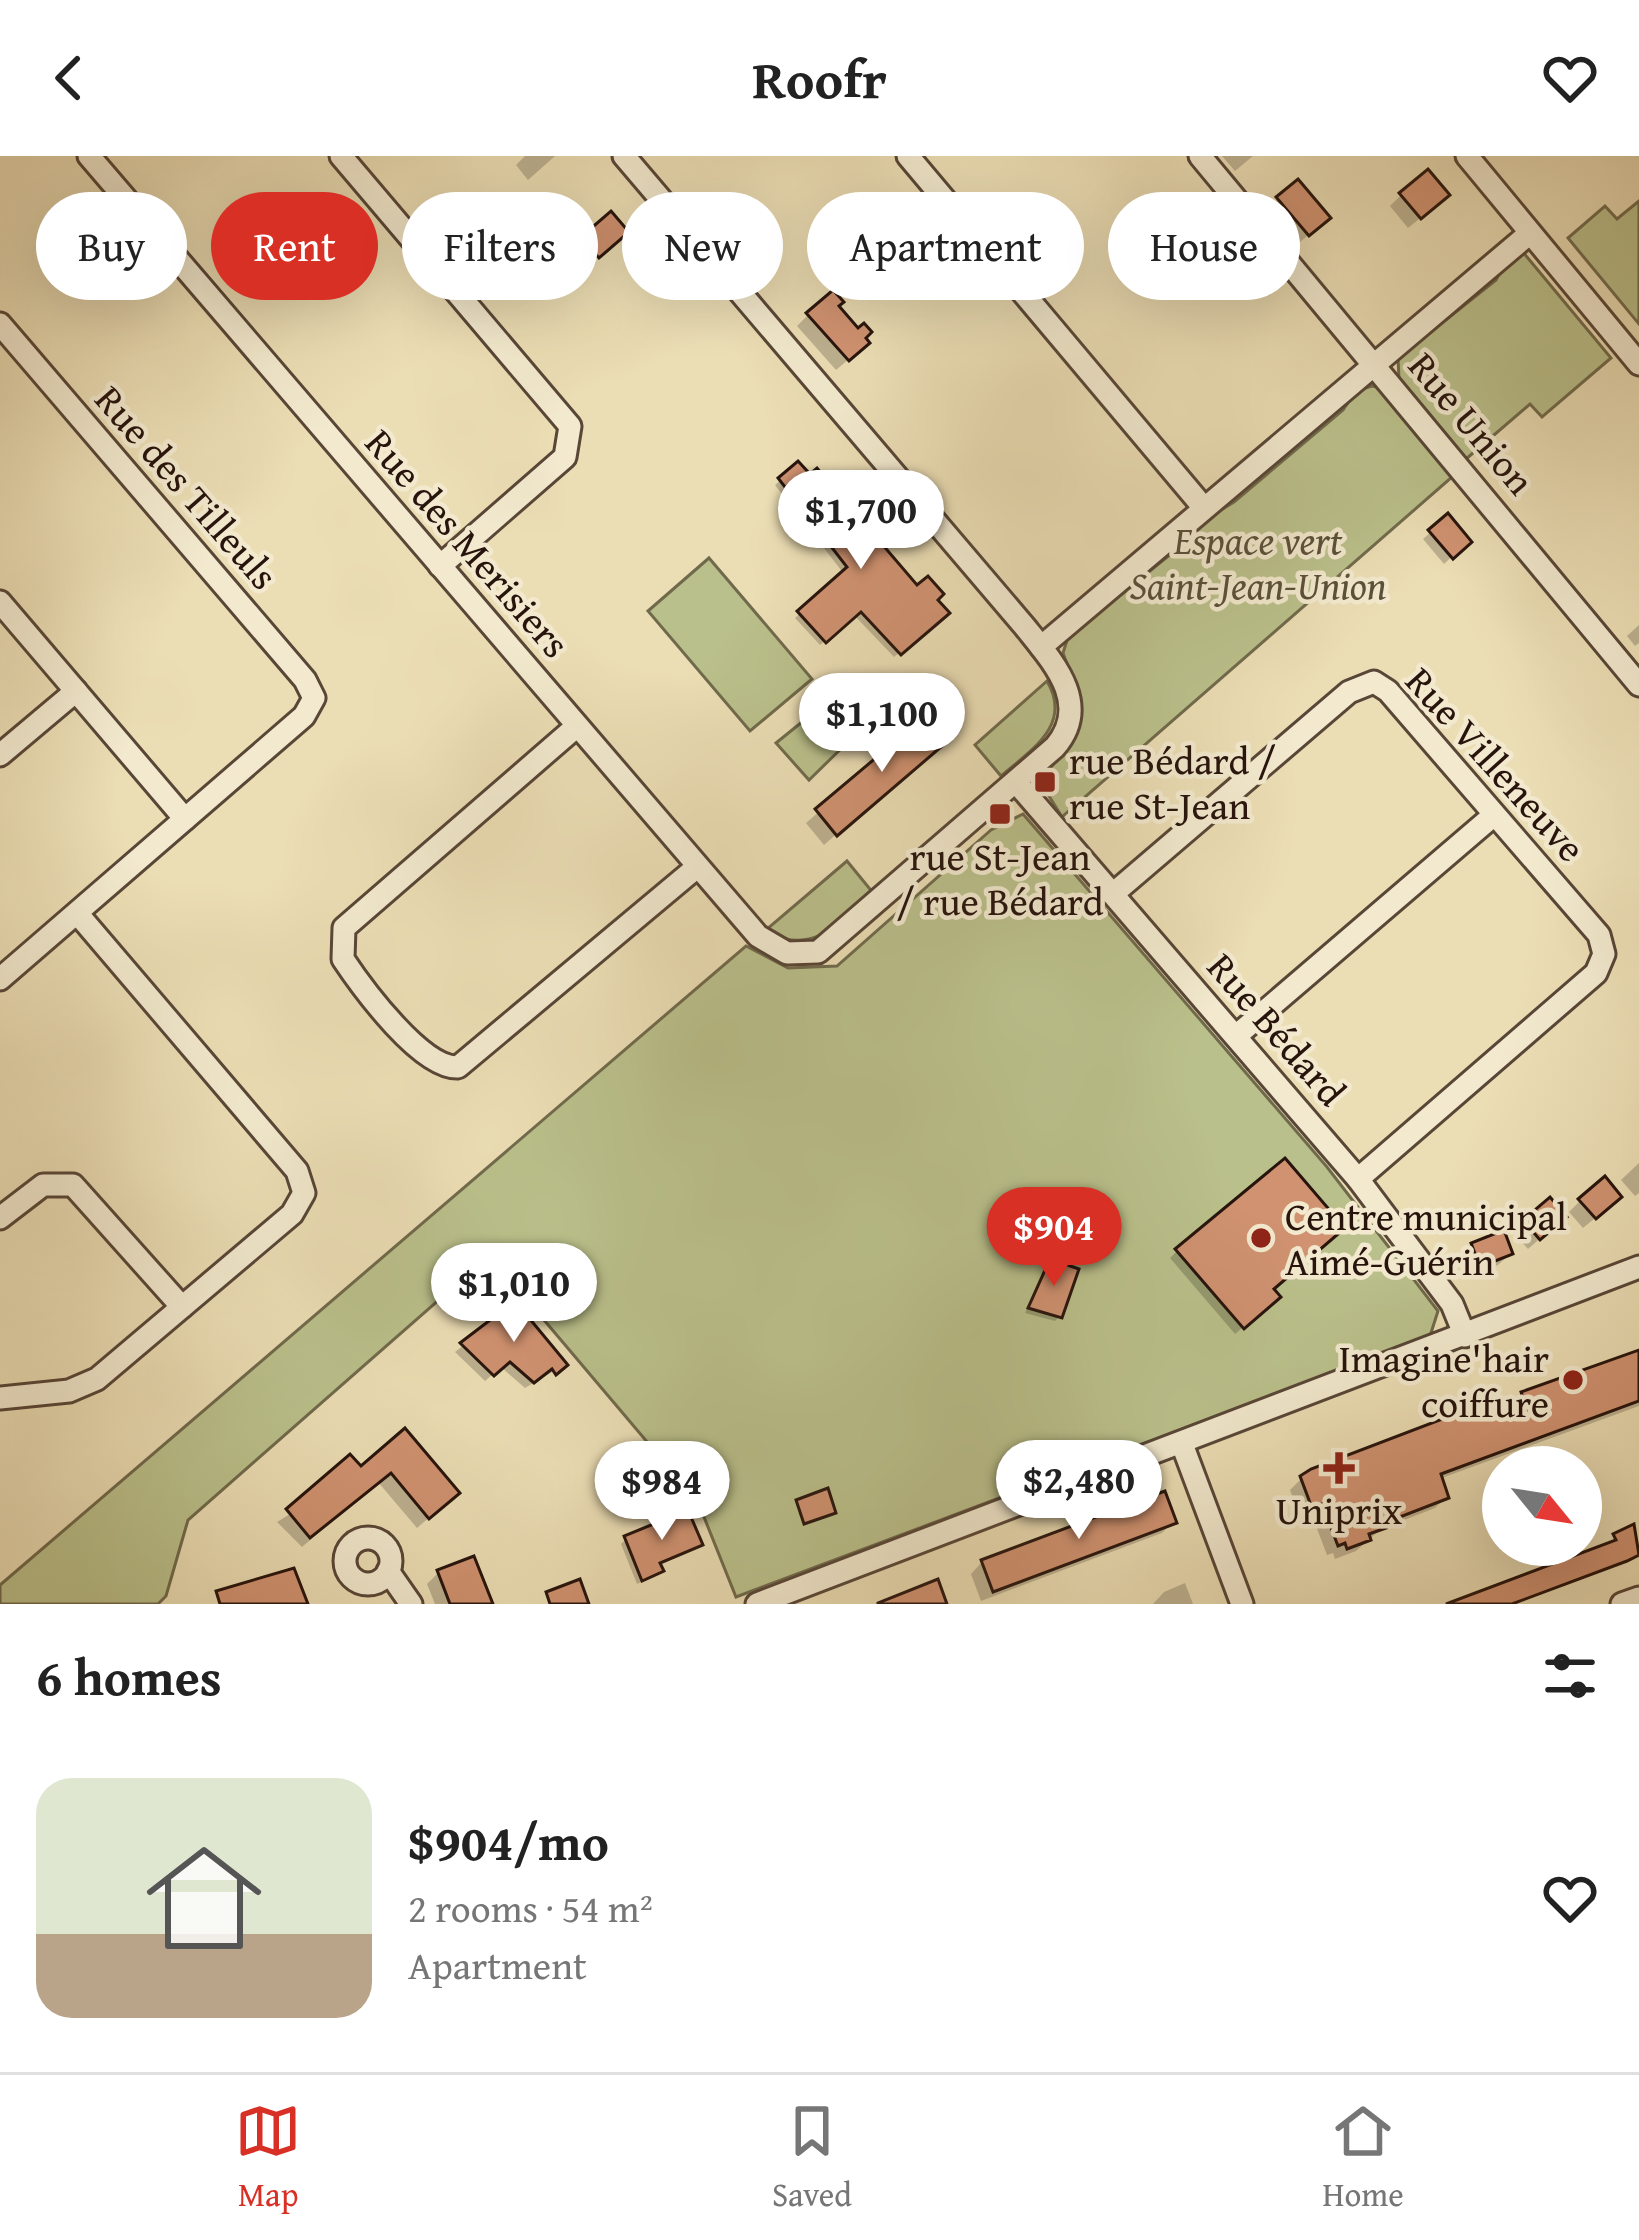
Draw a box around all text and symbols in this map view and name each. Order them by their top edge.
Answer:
text: Roofr [752,39,887,118]
icon: back [36,45,102,111]
icon: heart [1537,45,1603,111]
chip: Buy [36,192,187,300]
chip: Rent [211,192,378,300]
chip: Filters [402,192,598,300]
chip: New [622,192,783,300]
chip: Apartment [807,192,1084,300]
chip: House [1108,192,1300,300]
street label: Rue Union [1396,339,1549,506]
street label: Rue des Tilleuls [82,372,292,601]
street label: Rue des Merisiers [353,416,584,670]
pin: $1,700 [763,470,959,572]
text: $1,700 [805,480,917,537]
park label: Espace vert Saint-Jean-Union [1129,511,1387,613]
street label: Rue Villeneuve [1393,653,1600,874]
pin: $1,100 [784,673,980,775]
text: $1,100 [826,683,938,740]
place label: rue Bédard / rue St-Jean [1069,731,1276,833]
marker: rue Bédard / rue St-Jean [1032,769,1058,795]
marker: rue St-Jean / rue Bédard [987,801,1013,827]
place label: rue St-Jean / rue Bédard [896,827,1104,929]
street label: Rue Bédard [1195,940,1360,1118]
pin: $904 [983,1187,1125,1289]
place label: Centre municipal Aimé-Guérin [1285,1187,1567,1289]
text: $904 [1014,1197,1094,1254]
marker: Centre municipal Aimé-Guérin [1248,1225,1274,1251]
pin: $1,010 [416,1243,612,1345]
text: $1,010 [458,1253,570,1310]
place label: Imagine'hair coiffure [1339,1329,1549,1431]
marker: Imagine'hair coiffure [1560,1367,1586,1393]
pin: $2,480 [981,1440,1177,1542]
pin: $984 [591,1441,733,1543]
north arrow [1482,1446,1602,1566]
map controls [1482,1446,1602,1566]
text: $2,480 [1023,1450,1135,1507]
text: $984 [622,1451,702,1508]
marker: Uniprix [1326,1455,1352,1481]
place label: Uniprix [1276,1481,1402,1538]
text: 6 homes [36,1639,222,1714]
icon: filters [1537,1643,1603,1709]
text: $904/mo [408,1804,609,1879]
icon: home [132,1826,276,1970]
icon: heart [1537,1865,1603,1931]
text: 2 rooms · 54 m² [408,1879,653,1936]
text: Apartment [408,1936,587,1993]
tab: Map [235,2098,301,2218]
tab: Saved [772,2098,852,2218]
tab: Home [1322,2098,1404,2218]

